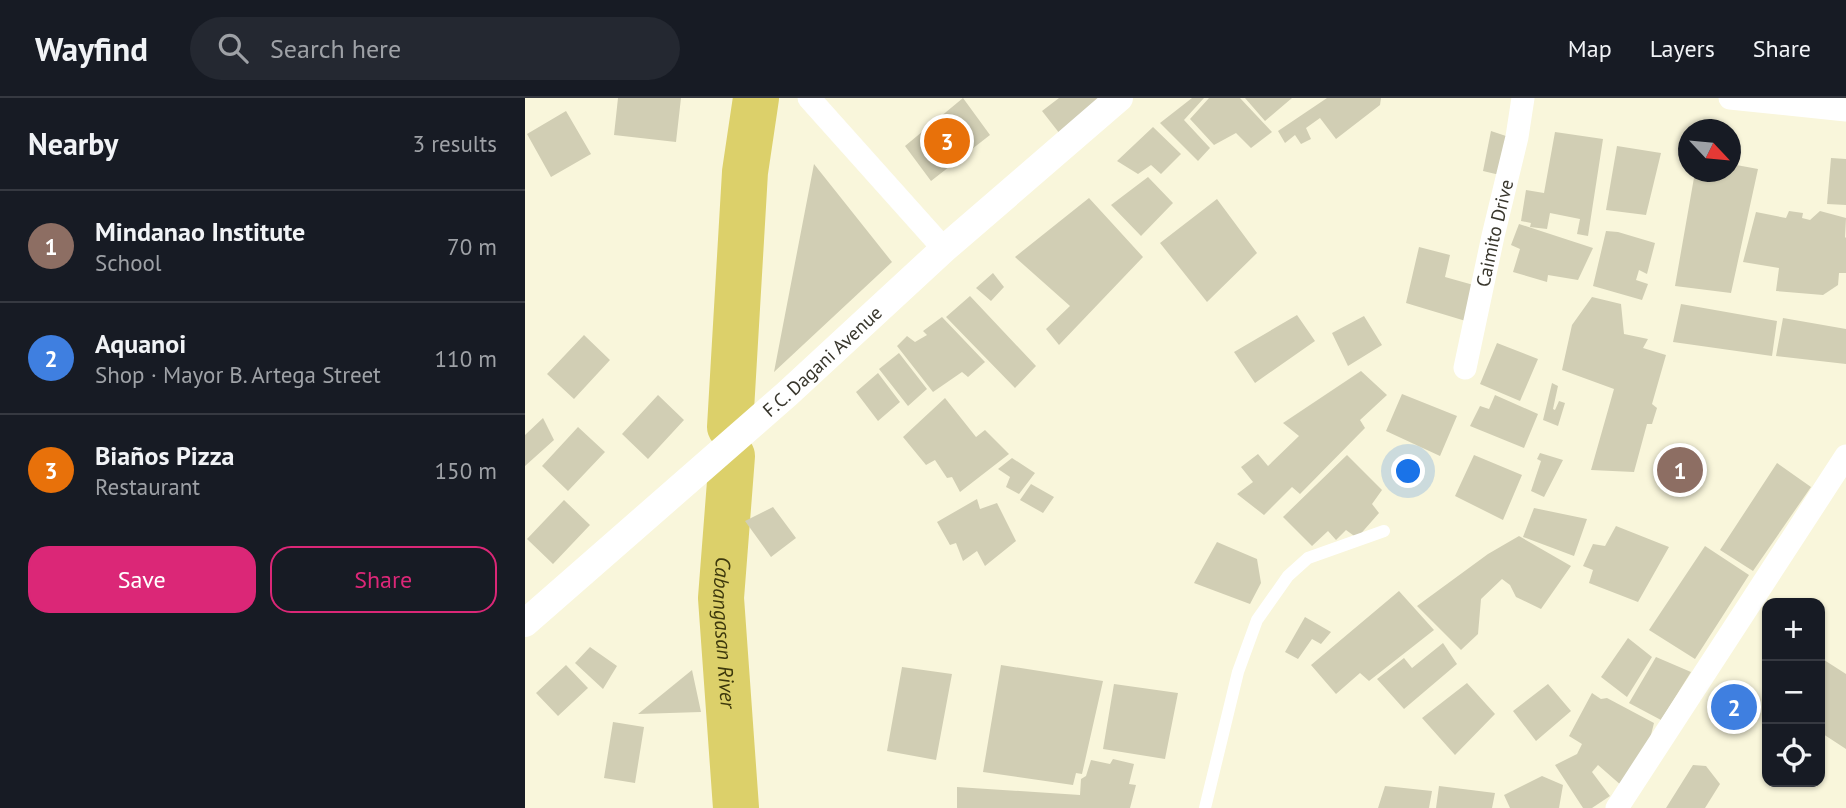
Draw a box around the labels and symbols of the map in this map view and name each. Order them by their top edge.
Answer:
pin: 3 [924,115,970,167]
north arrow [1678,119,1741,182]
street label: Caimito Drive [1471,177,1518,289]
street label: F.C. Dagani Avenue [758,301,887,422]
pin: 1 [1657,444,1703,496]
your location [1391,454,1425,488]
water label: Cabangasan River [707,556,742,711]
pin: 2 [1711,681,1757,733]

